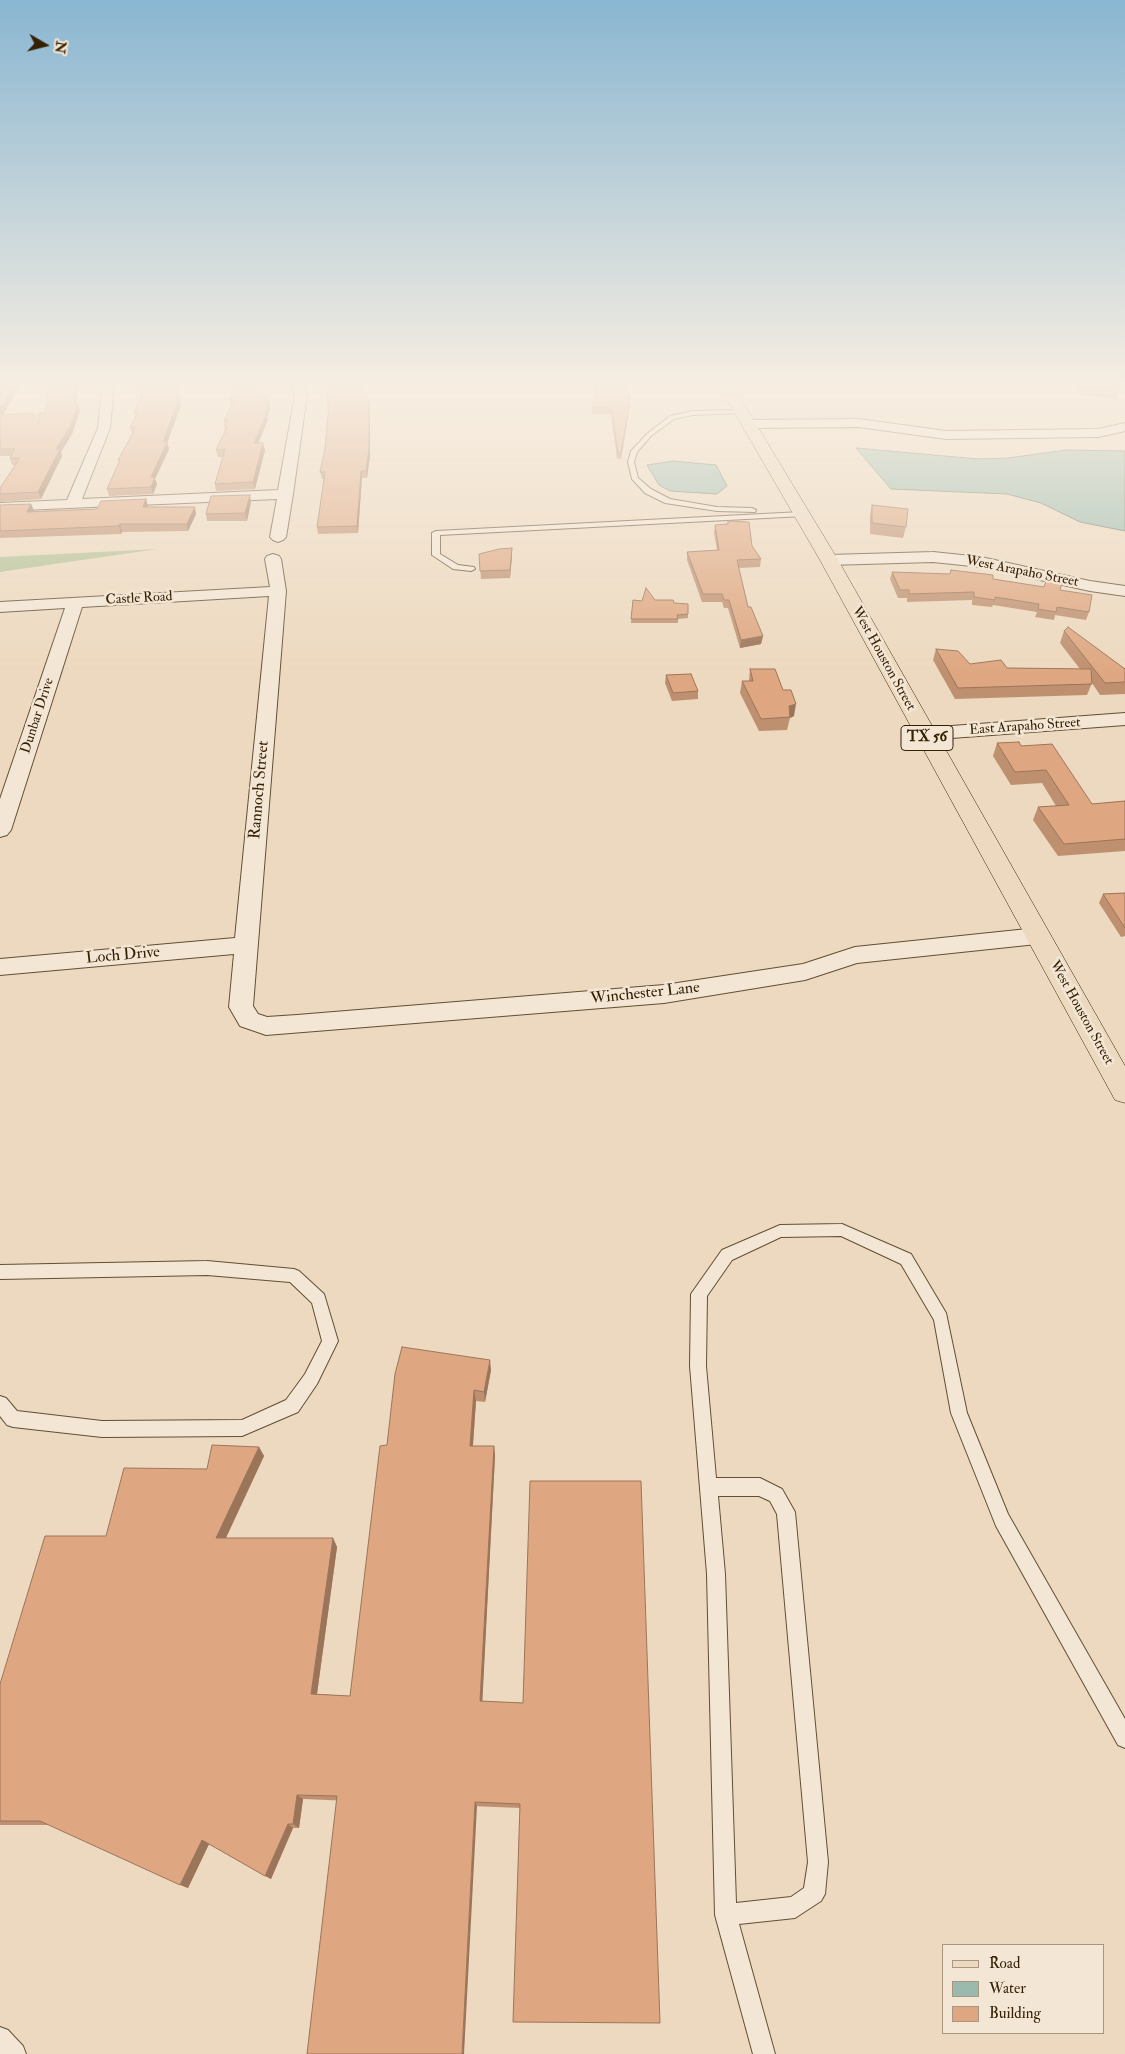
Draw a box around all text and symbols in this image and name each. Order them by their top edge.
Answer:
north arrow [20,20,70,70]
text: N [51,40,70,55]
street label: West Arapaho Street [964,553,1080,591]
street label: Castle Road [105,589,173,609]
street label: West Houston Street [847,604,919,714]
street label: Dunbar Drive [18,676,58,756]
street label: East Arapaho Street [969,715,1081,739]
road number: TX 56 [901,726,953,750]
street label: Rannoch Street [246,740,274,840]
street label: Loch Drive [85,943,161,969]
street label: West Houston Street [1045,958,1117,1068]
street label: Winchester Lane [589,979,701,1009]
legend [942,1944,1105,2034]
text: Road [989,1954,1020,1973]
text: Water [989,1979,1026,1998]
text: Building [989,2004,1041,2023]

